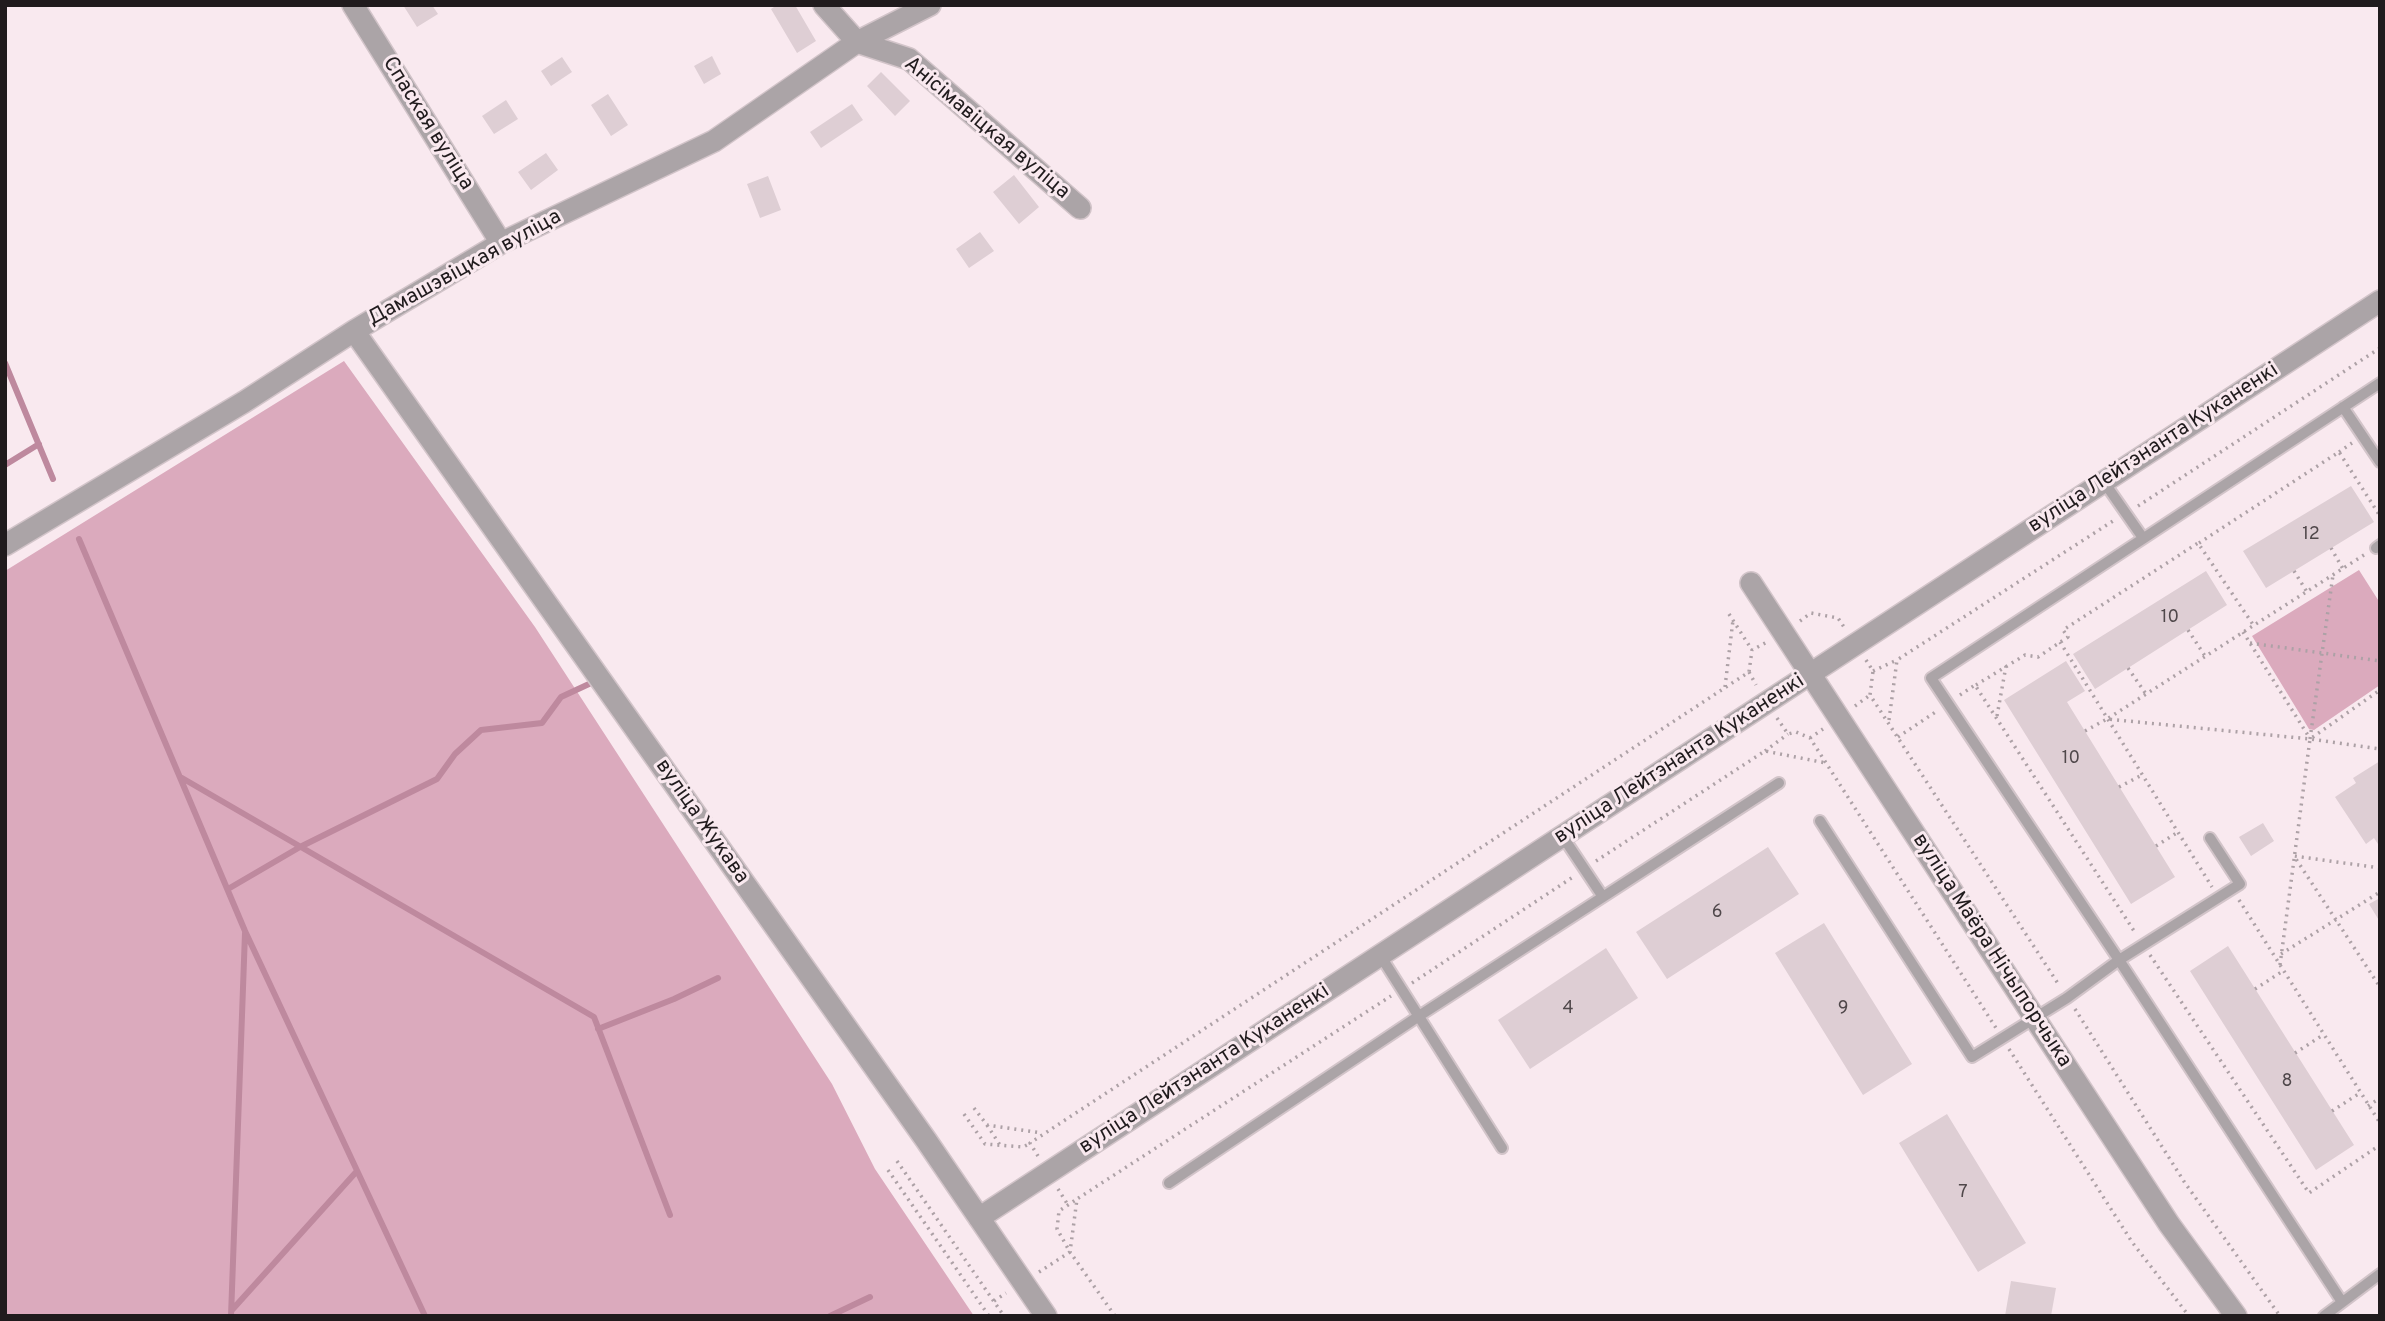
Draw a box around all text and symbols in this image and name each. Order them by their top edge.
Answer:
street label: Анісімавіцкая вуліца [898,52,1074,206]
street label: Спаская вуліца [376,53,478,195]
street label: Дамашэвіцкая вуліца [364,205,566,333]
street label: вуліца Лейтэнанта Куканенкі [2024,359,2284,539]
house number: 12 [2302,524,2320,546]
house number: 10 [2161,607,2179,629]
street label: вуліца Лейтэнанта Куканенкі [1550,670,1810,850]
house number: 10 [2062,748,2080,770]
street label: вуліца Жукава [649,755,753,889]
street label: вуліца Маёра Нічыпорчыка [1906,829,2076,1073]
house number: 6 [1712,902,1722,924]
street label: вуліца Лейтэнанта Куканенкі [1075,980,1335,1160]
house number: 4 [1562,998,1574,1020]
house number: 9 [1838,998,1848,1020]
house number: 8 [2282,1071,2292,1093]
house number: 7 [1958,1182,1968,1204]

